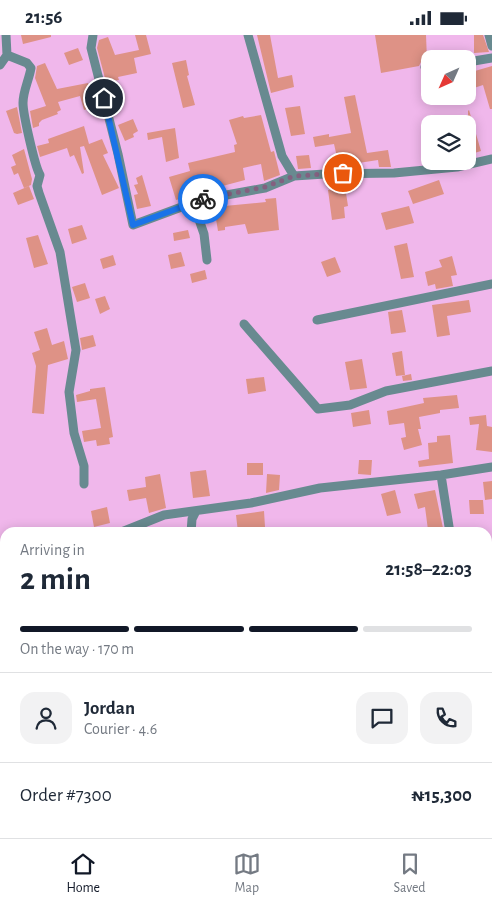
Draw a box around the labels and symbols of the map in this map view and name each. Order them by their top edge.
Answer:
north arrow [421,50,476,105]
pin [83,77,125,119]
pin [322,152,364,194]
courier [178,174,228,224]

